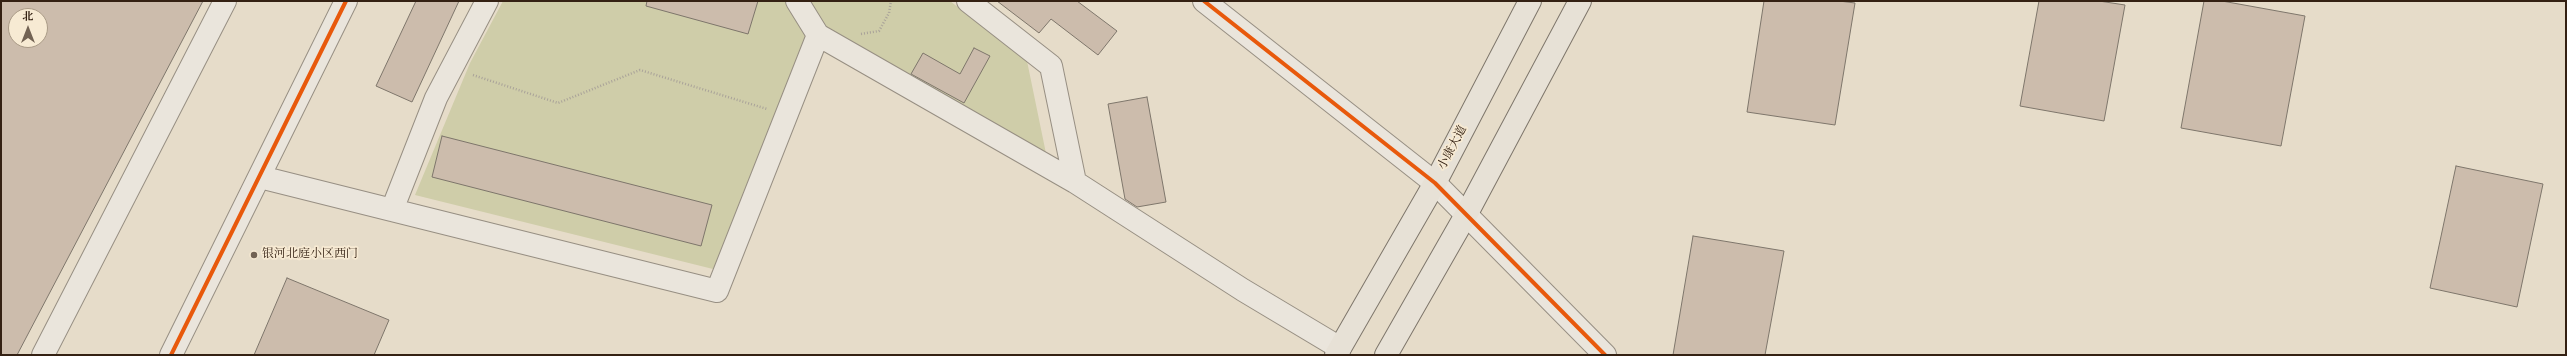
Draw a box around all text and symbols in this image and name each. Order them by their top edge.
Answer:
north arrow [8,8,48,48]
text: 北 [23,10,34,24]
street label: 小康大道 [1435,123,1471,173]
place label: 银河北庭小区西门 [262,248,358,262]
marker: 银河北庭小区西门 [249,250,259,260]

